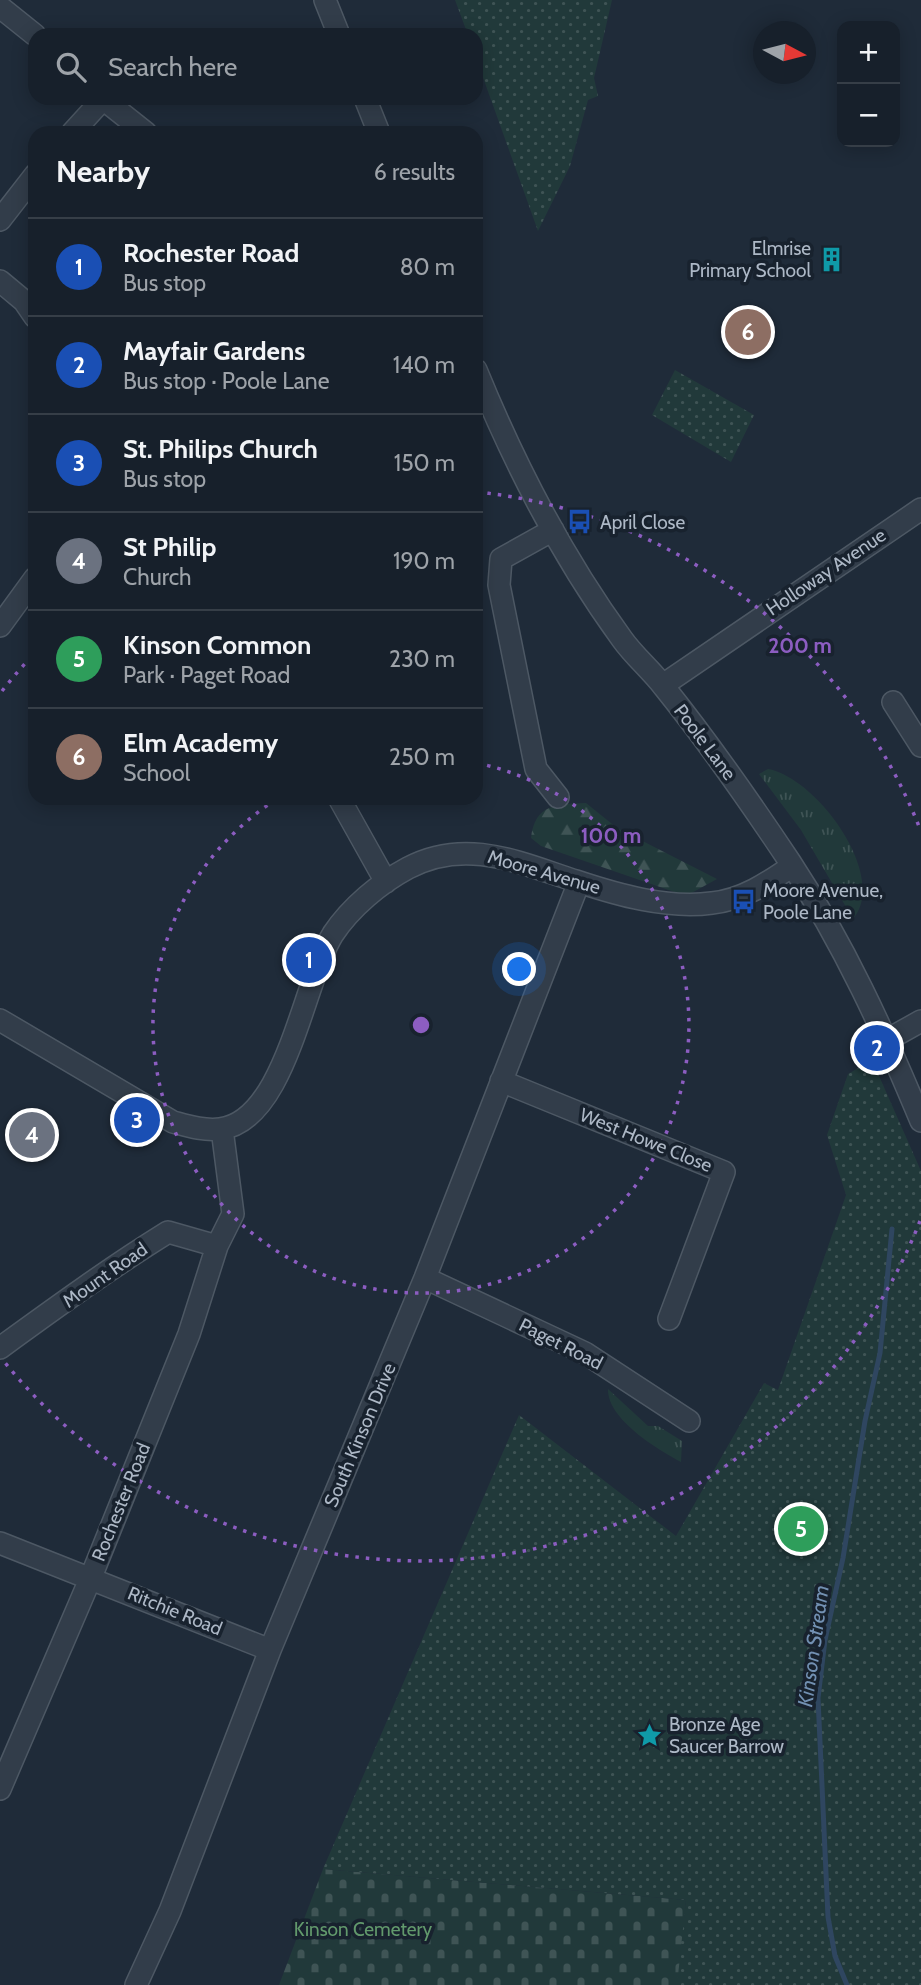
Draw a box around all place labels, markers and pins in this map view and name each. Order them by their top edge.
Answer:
place label: Elmrise Primary School [689,237,812,282]
building icon: Elmrise Primary School [817,245,845,273]
pin: 6 [725,306,771,358]
bus stop icon: April Close [566,508,594,536]
place label: April Close [600,511,685,534]
place label: Moore Avenue, Poole Lane [763,879,883,924]
bus stop icon: Moore Avenue, Poole Lane [729,887,757,915]
pin: 1 [286,934,332,986]
centre of rings [409,1013,433,1037]
pin: 2 [854,1022,900,1074]
pin: 3 [114,1094,160,1146]
pin: 4 [9,1109,55,1161]
pin: 5 [778,1503,824,1555]
place label: Bronze Age Saucer Barrow [669,1713,784,1758]
place icon: Bronze Age Saucer Barrow [635,1721,663,1749]

